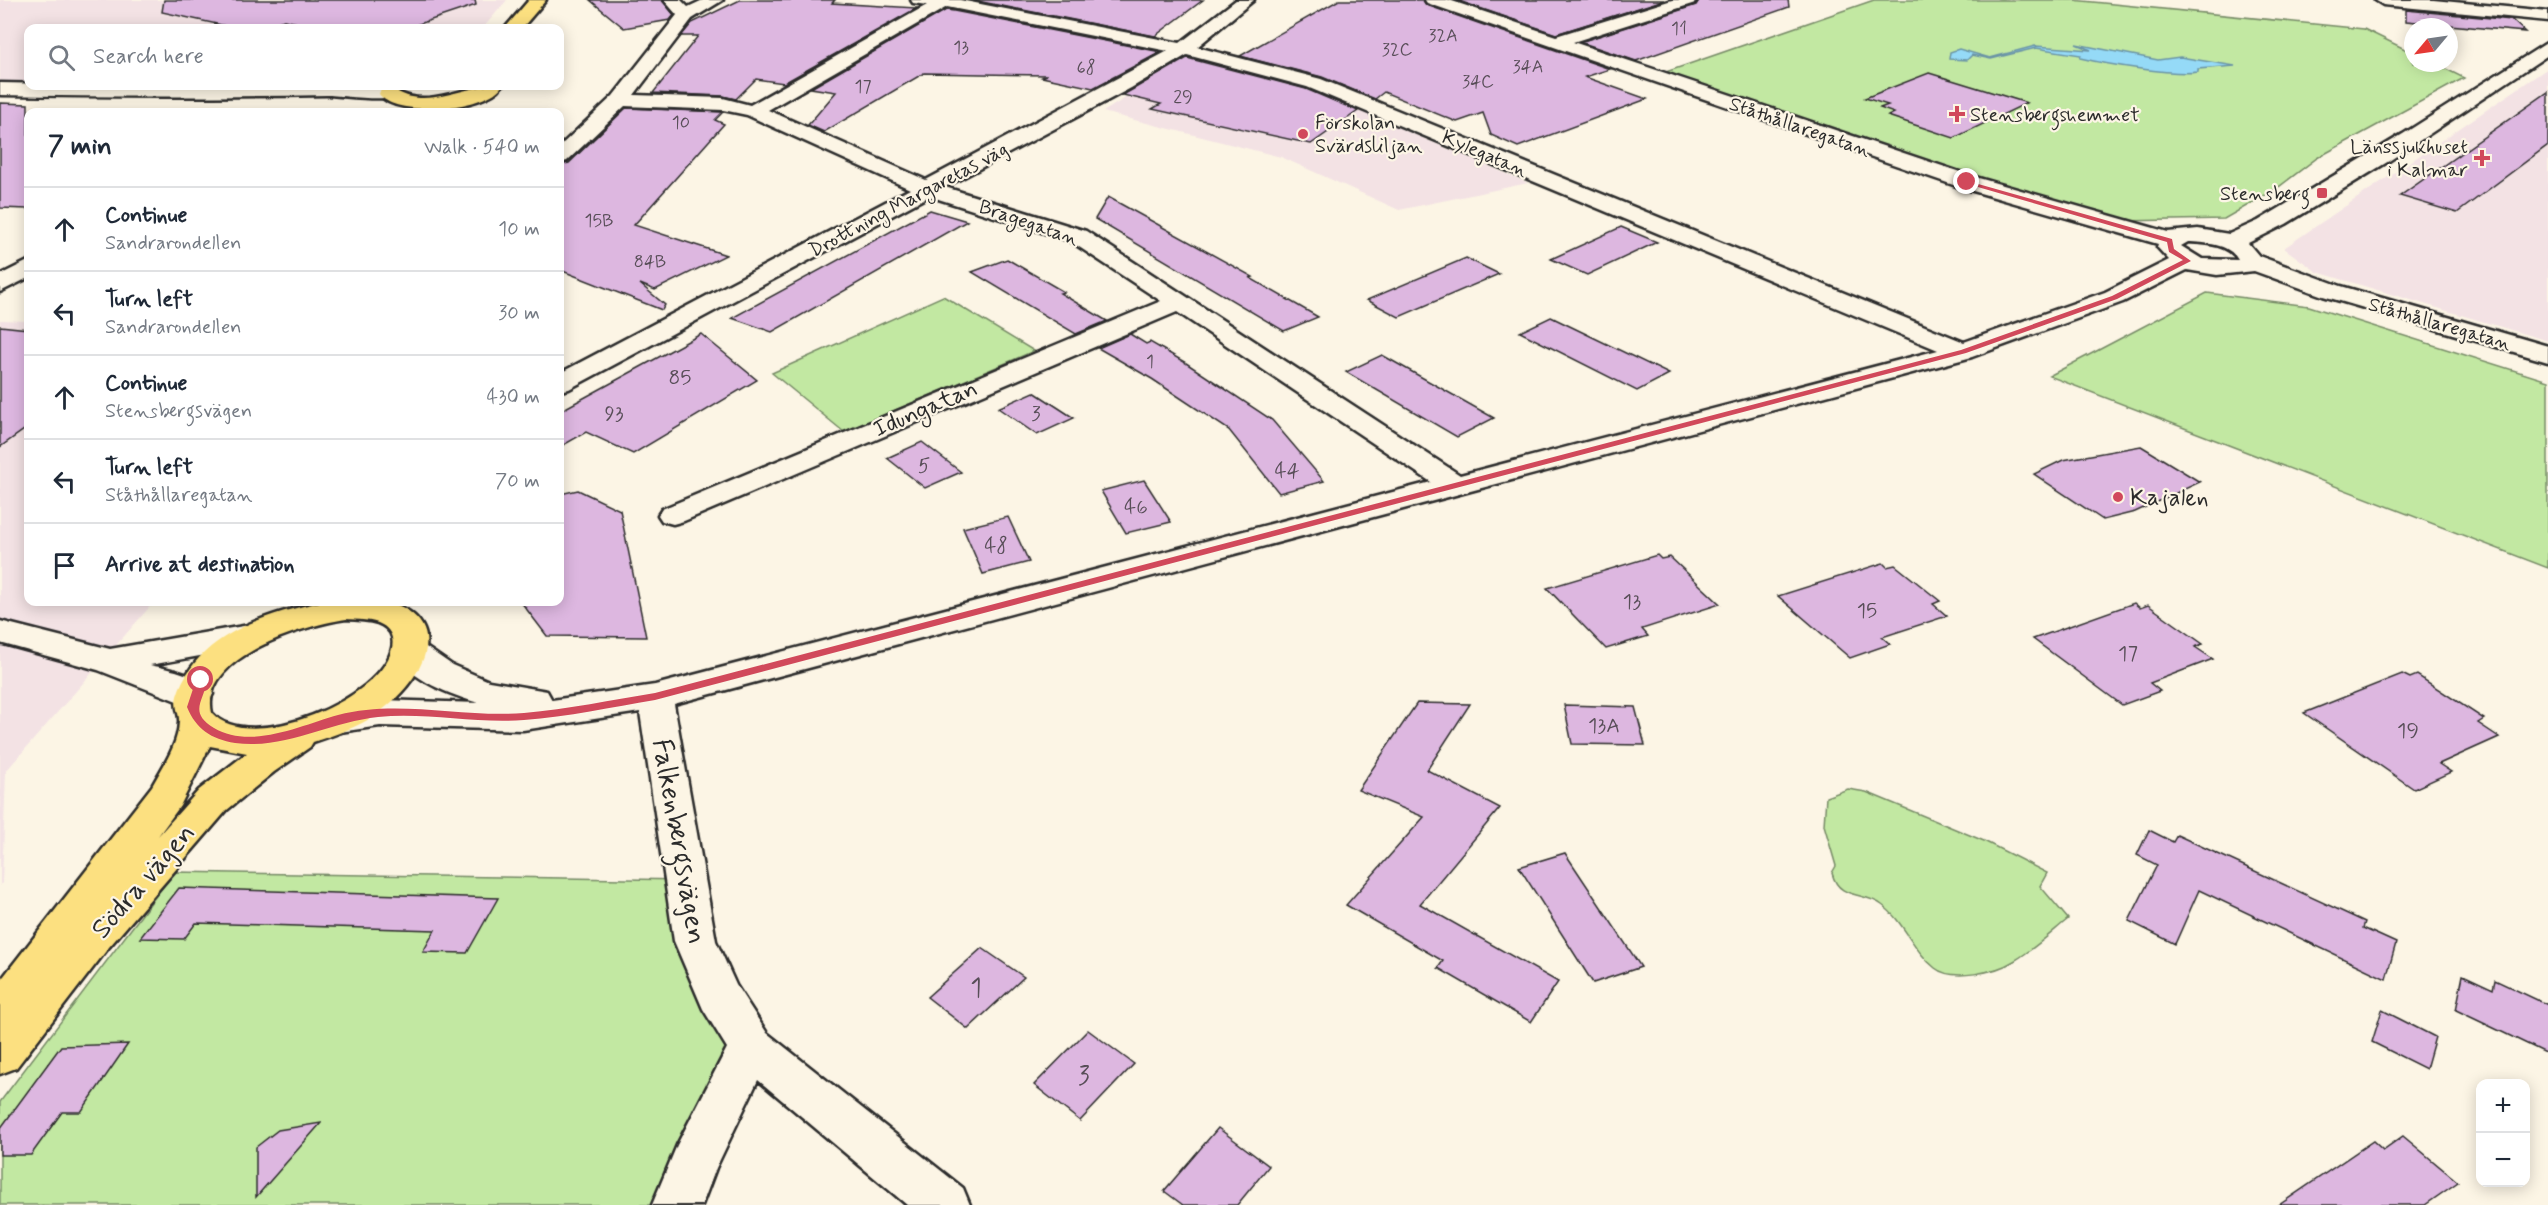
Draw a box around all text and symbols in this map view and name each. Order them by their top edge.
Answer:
house number: 11 [1671,17,1687,41]
north arrow [2404,18,2458,72]
search box [24,24,564,90]
house number: 32A [1428,24,1458,48]
house number: 13 [953,36,969,60]
house number: 32C [1382,38,1412,62]
icon: search [45,41,78,74]
text: Search here [93,43,204,71]
house number: 34A [1513,55,1543,79]
house number: 68 [1076,56,1096,80]
house number: 34C [1462,70,1494,94]
house number: 17 [854,75,872,99]
house number: 29 [1173,85,1193,109]
street label: Ståthållaregatan [1725,91,1874,164]
place label: Stensbergshemmet [1970,102,2140,131]
marker: Stensbergshemmet [1948,105,1966,123]
place label: Förskolan Svärdsliljan [1315,110,1423,160]
house number: 10 [672,111,690,135]
street label: Kylegatan [1438,124,1532,185]
marker: Förskolan Svärdsliljan [1296,127,1310,141]
text: 7 min [48,130,112,164]
text: Walk · 540 m [424,134,540,161]
place label: Länssjukhuset i Kalmar [2350,134,2468,184]
street label: Drottning Margaretas väg [804,136,1014,265]
marker: Länssjukhuset i Kalmar [2473,149,2491,167]
route end [1953,168,1979,194]
place label: Stensberg [2220,181,2310,210]
marker: Stensberg [2315,186,2329,200]
street label: Bragegatan [975,194,1082,254]
text: Continue [105,202,187,230]
house number: 15B [584,209,614,233]
icon: ahead [48,213,81,246]
text: 10 m [498,216,540,243]
text: Sandrarondellen [105,230,241,257]
house number: 84B [634,250,666,274]
text: Turn left [105,286,193,314]
street label: Ståthållaregatan [2365,291,2514,358]
icon: left [48,297,81,330]
text: 30 m [498,300,540,327]
text: Sandrarondellen [105,314,241,341]
house number: 1 [1146,350,1154,374]
house number: 85 [668,364,692,392]
text: Continue [105,370,187,398]
street label: Idungatan [869,374,983,447]
icon: ahead [48,381,81,414]
text: 430 m [487,384,540,411]
text: Stensbergsvägen [105,398,252,425]
house number: 93 [604,400,624,428]
house number: 3 [1031,400,1041,428]
house number: 5 [918,452,930,480]
text: Turn left [105,454,193,482]
house number: 44 [1275,457,1300,485]
icon: left [48,465,81,498]
text: 70 m [495,468,540,495]
text: Ståthållaregatan [105,482,252,509]
place label: Kajalen [2130,483,2209,514]
marker: Kajalen [2111,490,2125,504]
house number: 46 [1124,493,1148,521]
house number: 48 [984,532,1008,560]
icon: arrive [48,549,81,582]
text: Arrive at destination [105,551,295,579]
house number: 13 [1623,588,1641,616]
house number: 15 [1857,597,1877,625]
house number: 17 [2118,640,2138,668]
route start [187,666,213,692]
house number: 13A [1588,712,1620,740]
house number: 19 [2397,717,2419,745]
street label: Falkenbergsvägen [639,736,715,947]
street label: Södra vägen [83,816,204,947]
house number: 1 [970,972,982,1006]
house number: 3 [1078,1060,1090,1094]
map controls [2476,1079,2530,1187]
button: + [2476,1079,2530,1133]
button: − [2476,1133,2530,1187]

